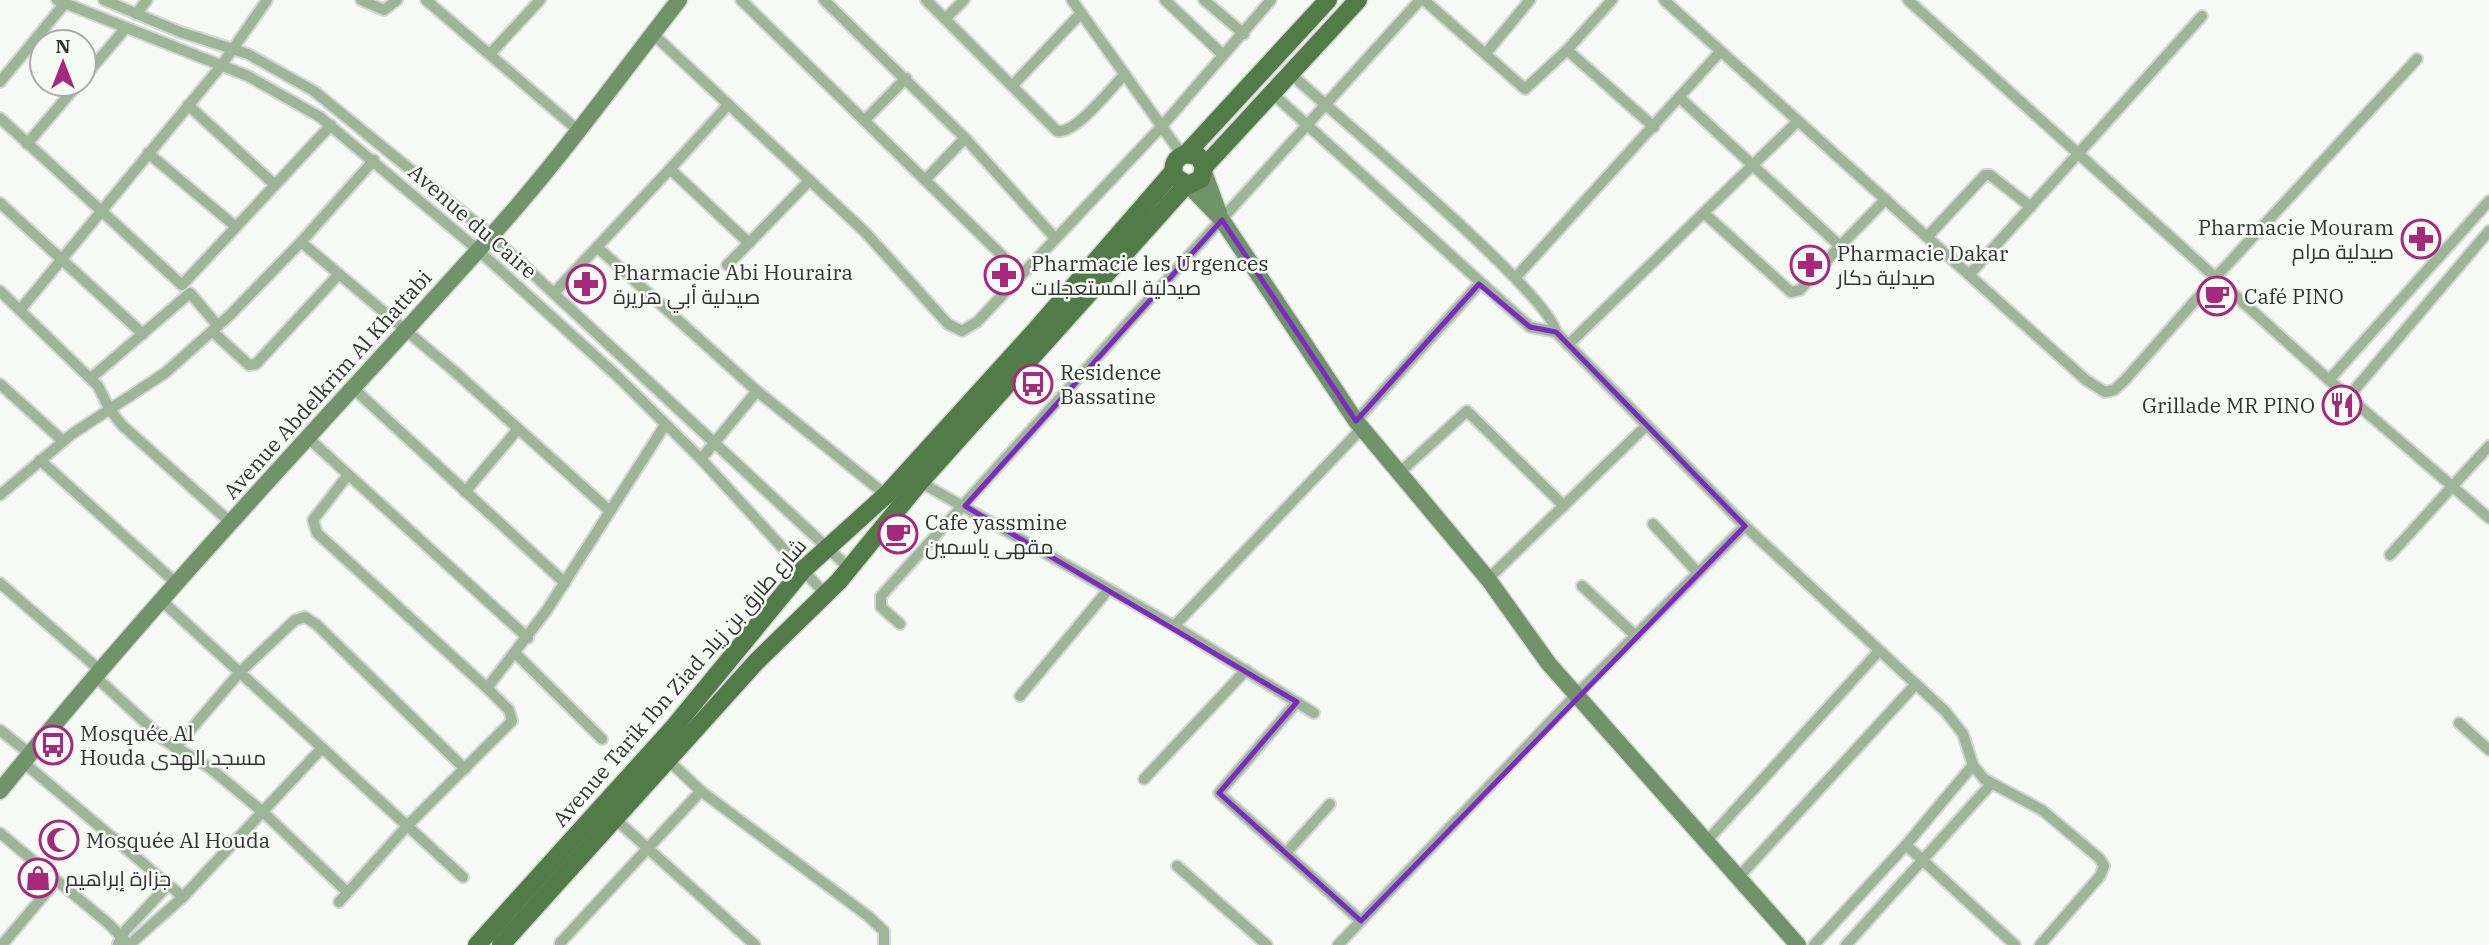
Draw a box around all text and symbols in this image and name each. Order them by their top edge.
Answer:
north arrow [28,28,98,98]
text: N [55,34,71,58]
street label: Avenue du Caire [403,157,543,285]
place label: Pharmacie Mouram صيدلية مرام [2198,213,2394,266]
pharmacy icon: Pharmacie Mouram صيدلية مرام [2400,218,2442,260]
place label: Pharmacie Dakar صيدلية دكار [1836,239,2009,291]
pharmacy icon: Pharmacie Dakar صيدلية دكار [1789,244,1831,286]
place label: Pharmacie les Urgences صيدلية المستعجلات [1031,249,1269,301]
pharmacy icon: Pharmacie les Urgences صيدلية المستعجلات [983,254,1025,296]
place label: Pharmacie Abi Houraira صيدلية أبي هريرة [613,258,853,313]
pharmacy icon: Pharmacie Abi Houraira صيدلية أبي هريرة [565,263,607,305]
street label: Avenue Abdelkrim Al Khattabi [217,264,437,504]
cafe icon: Café PINO [2196,275,2238,317]
place label: Café PINO [2244,282,2344,310]
place label: Residence Bassatine [1060,358,1161,410]
bus stop icon: Residence Bassatine [1012,363,1054,405]
restaurant icon: Grillade MR PINO [2321,384,2363,426]
place label: Grillade MR PINO [2142,391,2315,419]
place label: Cafe yassmine مقهى ياسمين [925,508,1067,560]
cafe icon: Cafe yassmine مقهى ياسمين [877,513,919,555]
street label: Avenue Tarik Ibn Ziad شارع طارق بن زياد [546,532,813,833]
place label: Mosquée Al Houda مسجد الهدى [80,719,266,771]
bus stop icon: Mosquée Al Houda مسجد الهدى [32,724,74,766]
mosque icon: Mosquée Al Houda [38,819,80,861]
place label: Mosquée Al Houda [86,826,270,854]
shop icon: جزارة إبراهيم [17,857,59,899]
place label: جزارة إبراهيم [65,864,171,893]

